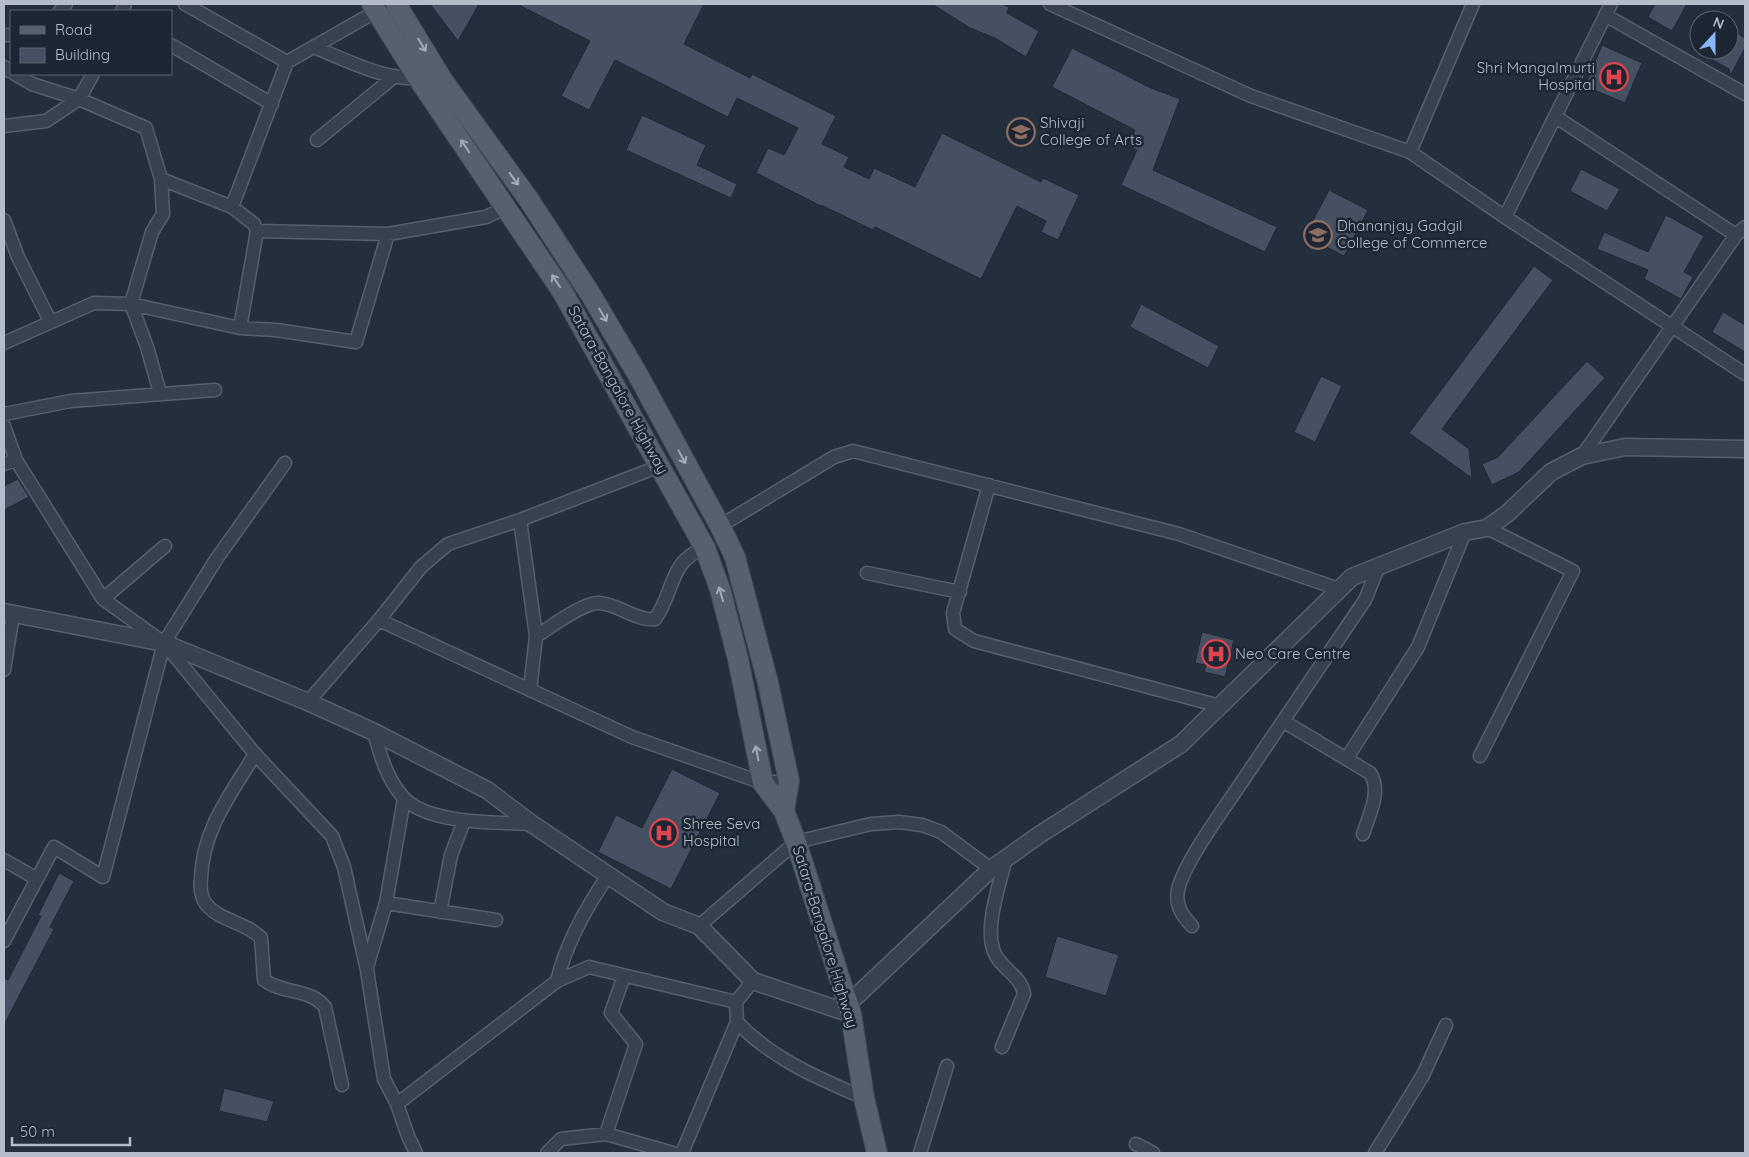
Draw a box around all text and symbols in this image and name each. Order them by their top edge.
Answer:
legend [10,10,172,75]
north arrow [1689,10,1739,60]
text: N [1711,13,1727,33]
text: Road [55,20,92,39]
one-way arrow [417,38,427,52]
text: Building [55,45,110,64]
place label: Shri Mangalmurti Hospital [1477,58,1595,94]
hospital icon: Shri Mangalmurti Hospital [1599,62,1629,92]
place label: Shivaji College of Arts [1040,113,1142,149]
school or university icon: Shivaji College of Arts [1006,117,1036,147]
one-way arrow [460,139,470,153]
one-way arrow [509,172,519,186]
place label: Dhananjay Gadgil College of Commerce [1337,216,1488,252]
school or university icon: Dhananjay Gadgil College of Commerce [1303,220,1333,250]
one-way arrow [551,274,561,288]
street label: Satara-Bangalore Highway [564,302,673,477]
one-way arrow [598,308,608,322]
one-way arrow [678,449,687,464]
one-way arrow [715,587,725,603]
hospital icon: Neo Care Centre [1201,639,1231,669]
place label: Neo Care Centre [1235,644,1350,663]
one-way arrow [752,745,761,761]
place label: Shree Seva Hospital [683,814,760,850]
hospital icon: Shree Seva Hospital [649,818,679,848]
street label: Satara-Bangalore Highway [789,844,862,1030]
scale bar [12,1114,130,1146]
text: 50 m [20,1122,55,1141]

